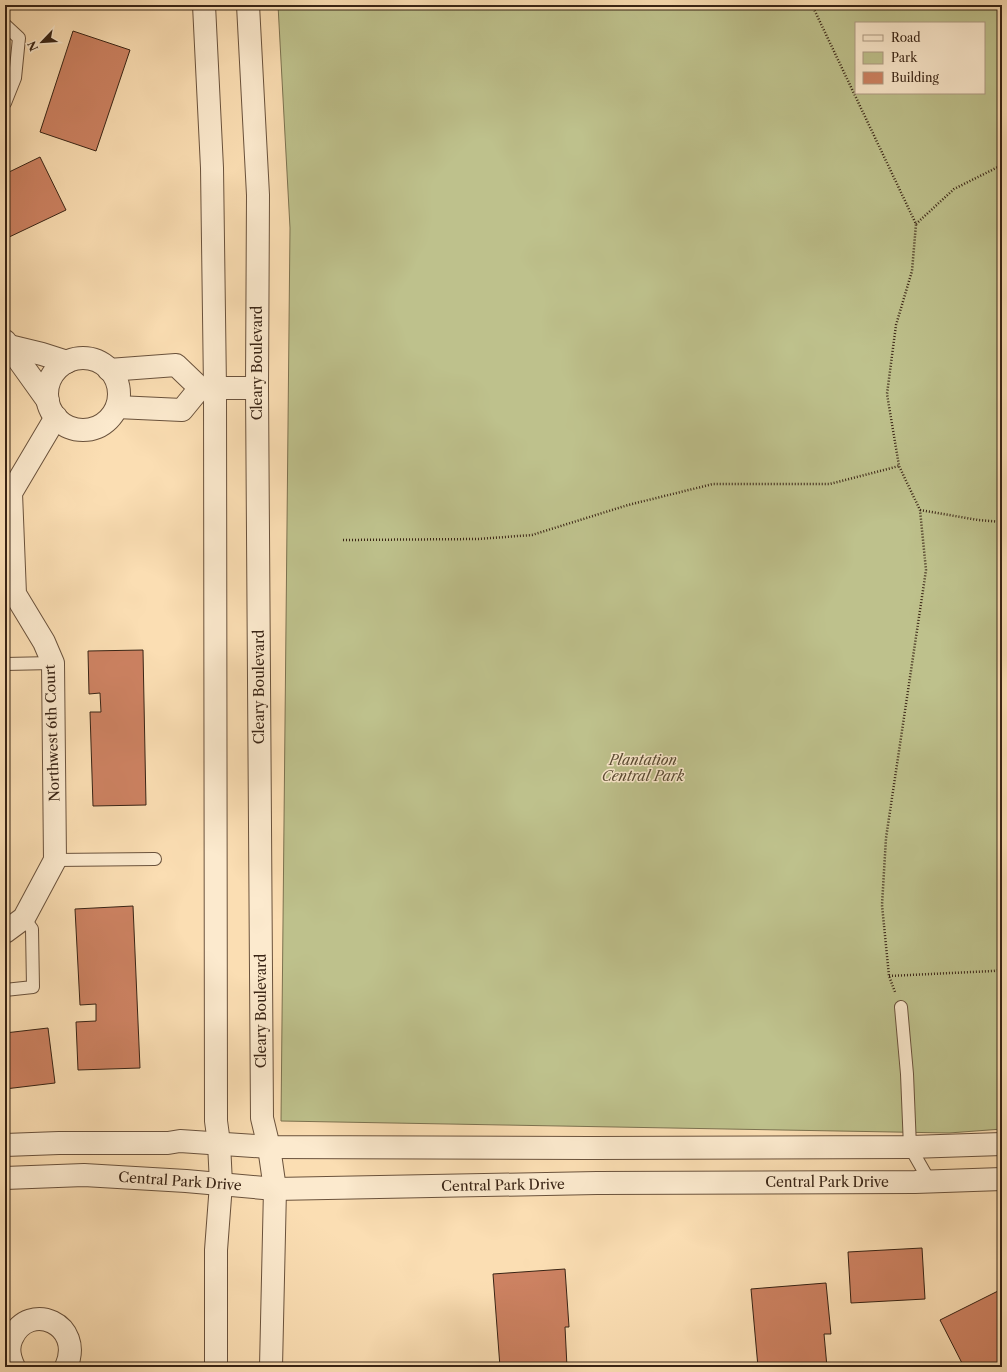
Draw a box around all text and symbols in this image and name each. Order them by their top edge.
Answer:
north arrow [22,22,62,62]
legend [855,22,985,94]
text: Road [891,30,921,45]
text: N [24,39,41,54]
text: Park [891,50,918,65]
text: Building [891,70,939,85]
street label: Cleary Boulevard [248,305,266,420]
street label: Cleary Boulevard [250,629,268,744]
street label: Northwest 6th Court [41,664,63,802]
park label: Plantation Central Park [602,751,685,785]
street label: Cleary Boulevard [252,953,270,1068]
street label: Central Park Drive [118,1168,242,1194]
street label: Central Park Drive [765,1173,889,1191]
street label: Central Park Drive [441,1175,565,1195]

